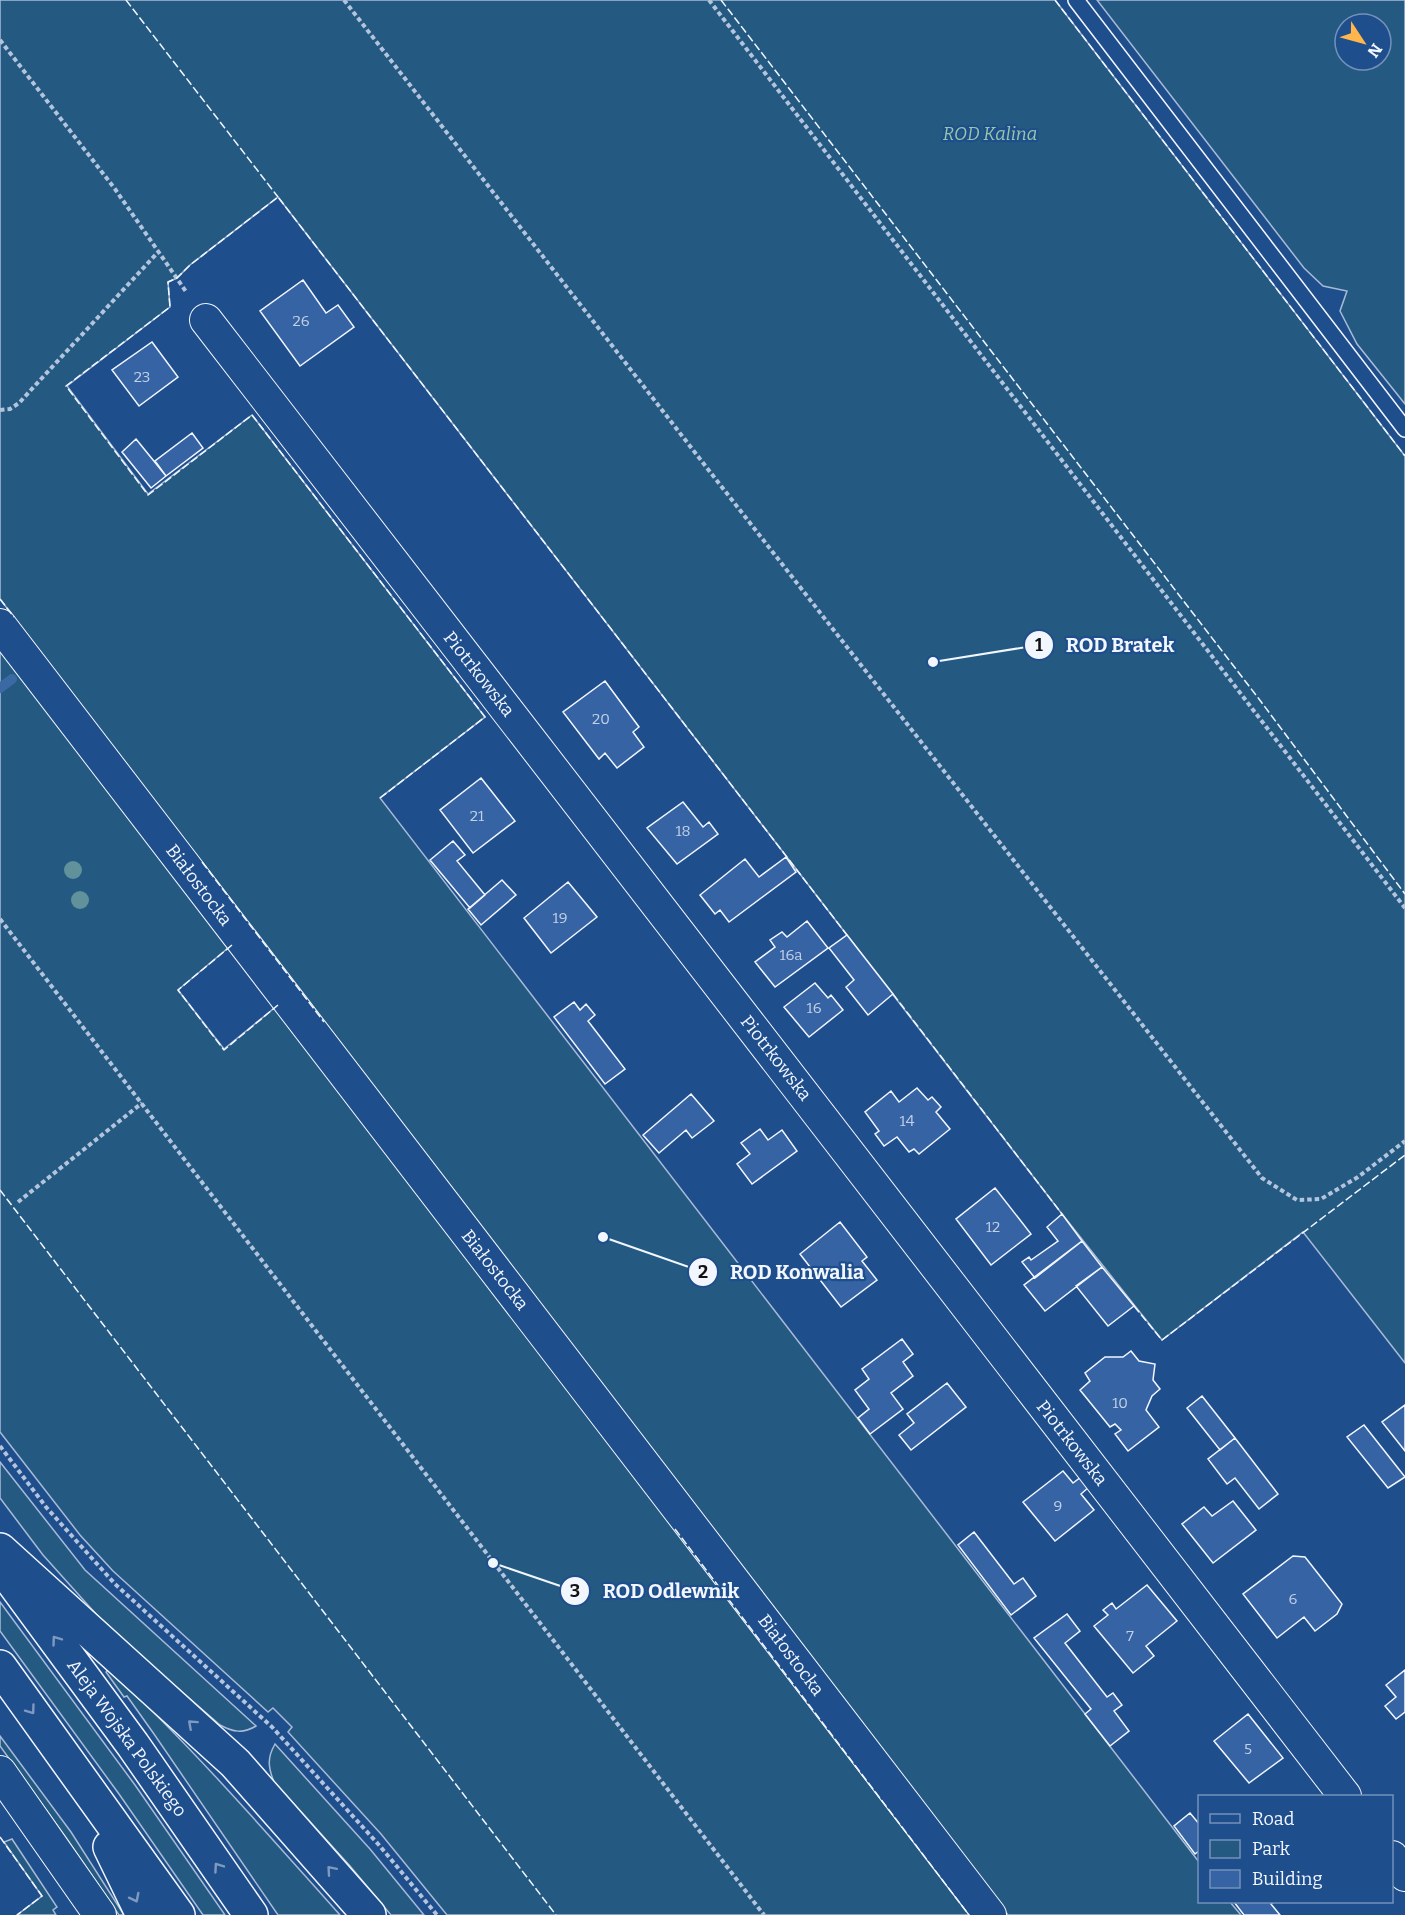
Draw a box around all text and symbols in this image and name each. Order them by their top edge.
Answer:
north arrow [1333,12,1393,72]
text: N [1363,40,1386,61]
park label: ROD Kalina [943,123,1037,145]
house number: 26 [293,312,310,330]
house number: 23 [134,368,150,386]
callout: ROD Bratek [1024,626,1186,664]
street label: Piotrkowska [439,627,519,721]
text: ROD Bratek [1066,633,1174,657]
text: 1 [1035,634,1043,656]
house number: 20 [592,710,610,728]
house number: 21 [470,807,484,825]
house number: 18 [675,822,691,840]
street label: Białostocka [161,840,237,930]
house number: 19 [553,909,567,927]
house number: 16a [779,946,803,964]
house number: 16 [807,999,822,1017]
street label: Piotrkowska [736,1011,816,1105]
house number: 14 [900,1112,915,1130]
house number: 12 [986,1218,1000,1236]
street label: Białostocka [457,1225,533,1315]
callout: ROD Konwalia [688,1253,876,1291]
text: ROD Konwalia [730,1260,864,1284]
text: 2 [698,1261,708,1283]
house number: 10 [1112,1394,1128,1412]
street label: Piotrkowska [1032,1396,1112,1490]
house number: 9 [1054,1497,1062,1515]
callout: ROD Odlewnik [560,1572,751,1610]
text: ROD Odlewnik [603,1579,739,1603]
text: 3 [570,1580,580,1602]
house number: 6 [1289,1590,1298,1608]
street label: Białostocka [753,1610,829,1700]
house number: 7 [1126,1627,1134,1645]
one-way arrow [52,1635,63,1646]
street label: Aleja Wojska Polskiego [62,1655,192,1821]
one-way arrow [24,1703,35,1714]
one-way arrow [188,1720,198,1731]
house number: 5 [1244,1740,1252,1758]
legend [1198,1795,1393,1903]
text: Road [1252,1808,1295,1830]
text: Park [1252,1838,1291,1860]
one-way arrow [214,1862,225,1873]
one-way arrow [327,1867,338,1877]
text: Building [1252,1868,1323,1890]
one-way arrow [128,1892,139,1903]

